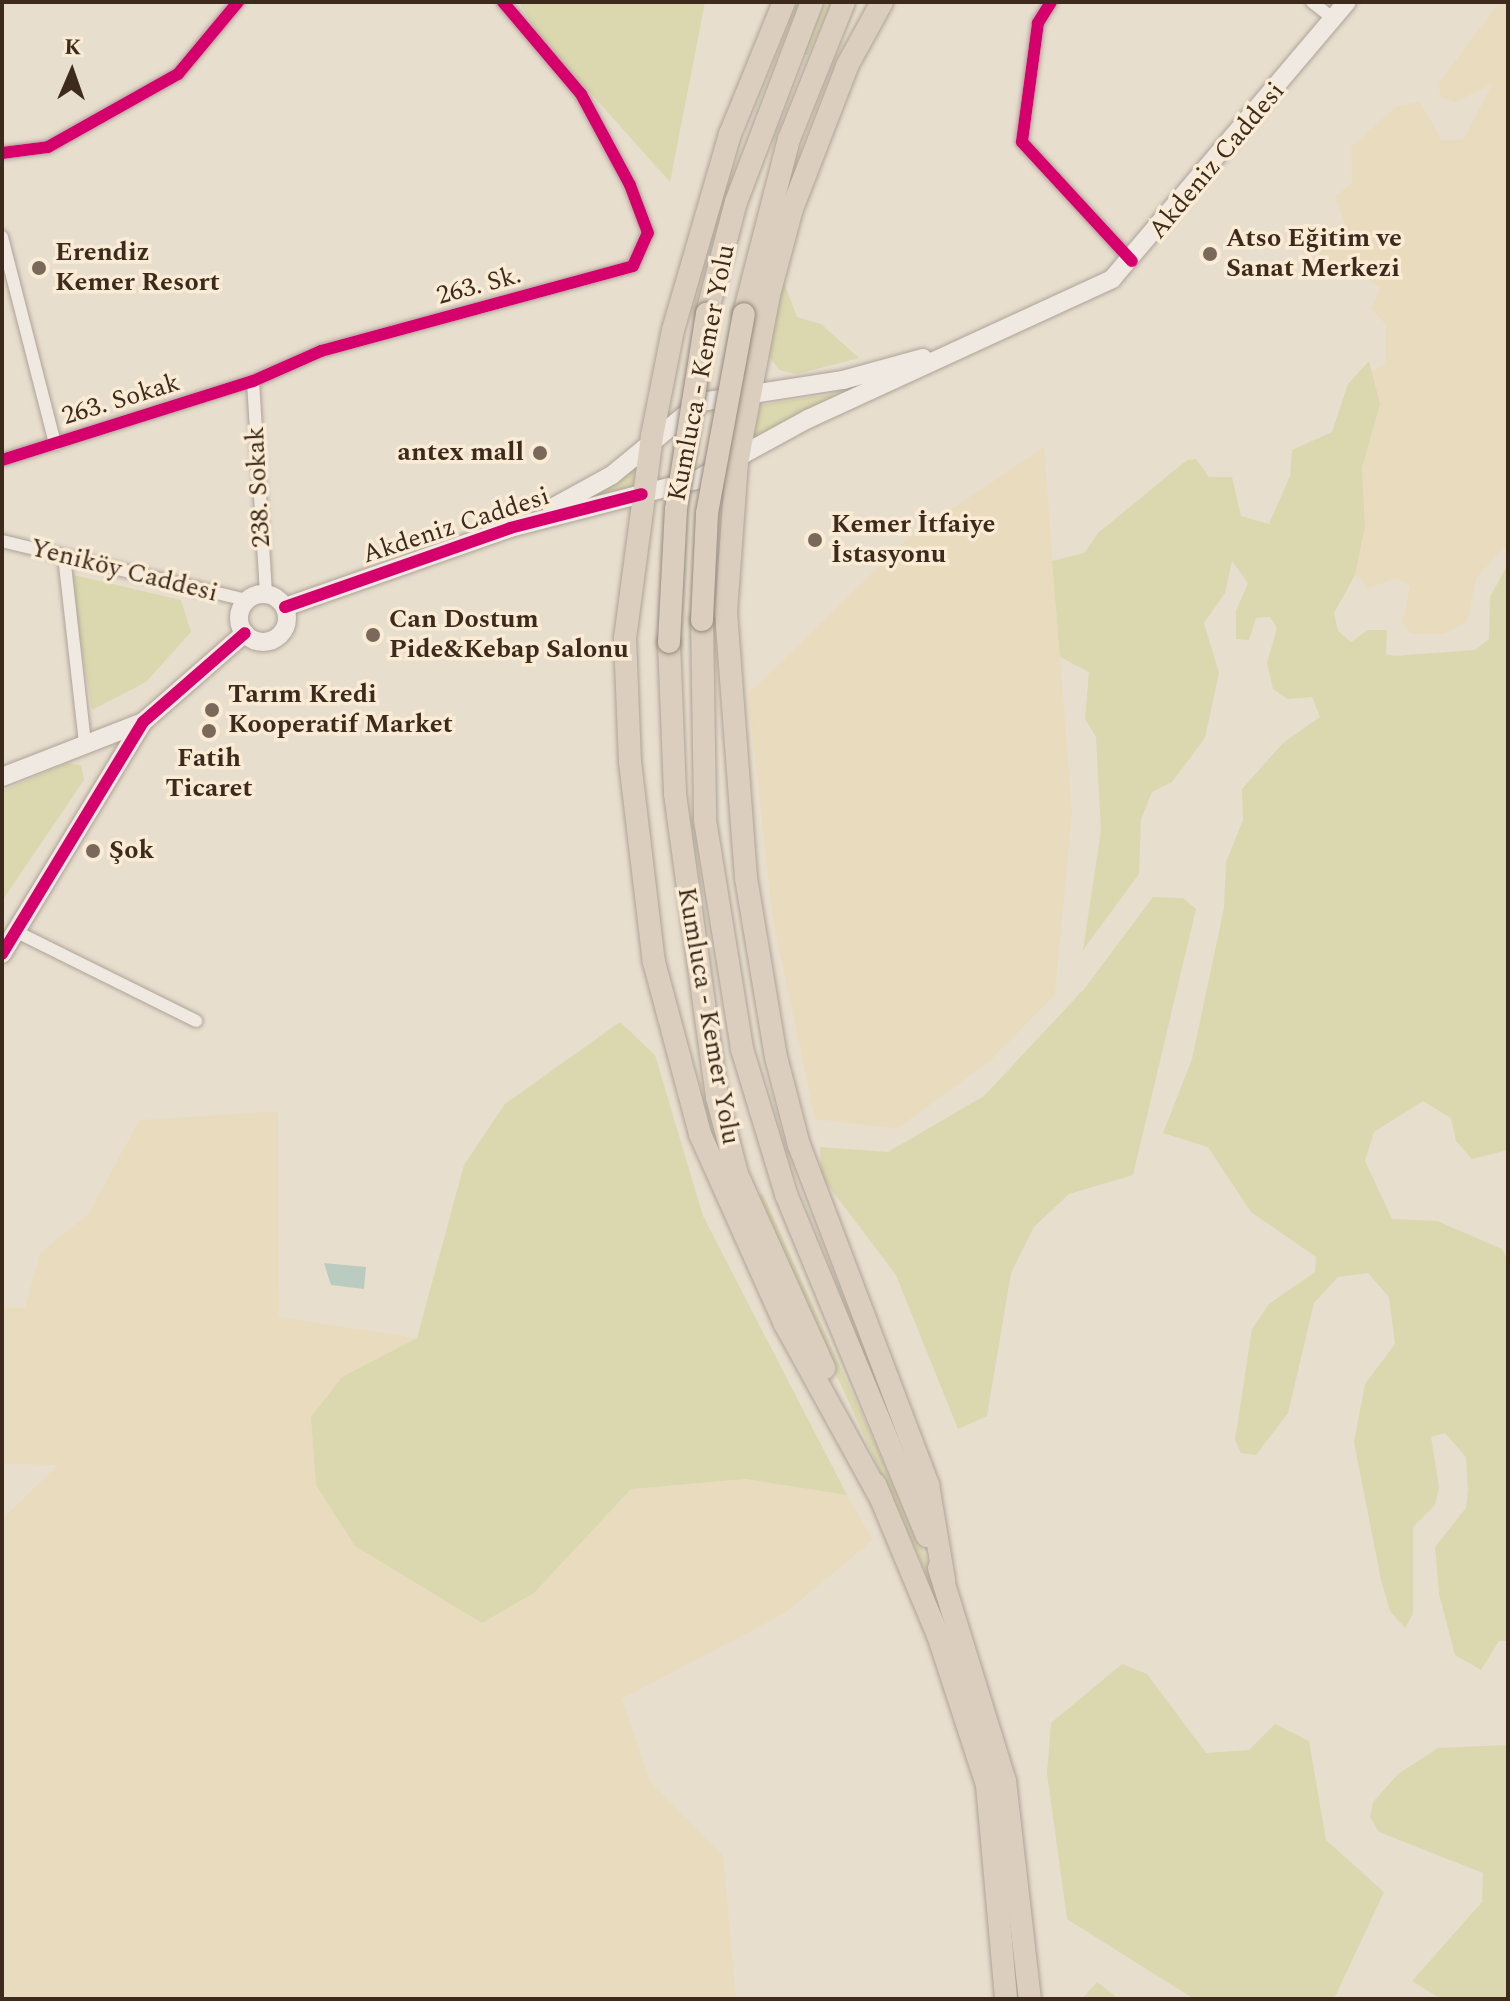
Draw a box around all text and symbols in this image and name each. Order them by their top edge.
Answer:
text: K [64,31,82,64]
north arrow [32,32,112,112]
street label: Akdeniz Caddesi [1142,76,1292,246]
place label: Atso Eğitim ve Sanat Merkezi [1226,223,1402,284]
place label: Erendiz Kemer Resort [55,237,220,298]
street label: Kumluca - Kemer Yolu [662,242,742,504]
marker: Atso Eğitim ve Sanat Merkezi [1201,245,1219,263]
marker: Erendiz Kemer Resort [30,259,48,277]
street label: 263. Sk. [433,260,525,312]
street label: 263. Sokak [58,367,184,433]
street label: 238. Sokak [240,425,278,549]
place label: antex mall [398,437,524,469]
marker: antex mall [531,444,549,462]
street label: Akdeniz Caddesi [358,481,554,571]
place label: Kemer İtfaiye İstasyonu [831,509,995,570]
marker: Kemer İtfaiye İstasyonu [806,531,824,549]
street label: Yeniköy Caddesi [27,533,221,609]
place label: Can Dostum Pide&Kebap Salonu [389,604,629,666]
marker: Can Dostum Pide&Kebap Salonu [364,626,382,644]
place label: Tarım Kredi Kooperatif Market [228,679,453,740]
marker: Tarım Kredi Kooperatif Market [203,701,221,719]
marker: Fatih Ticaret [200,722,218,740]
place label: Fatih Ticaret [166,743,252,804]
place label: Şok [109,835,154,867]
marker: Şok [84,842,102,860]
street label: Kumluca - Kemer Yolu [670,885,746,1147]

